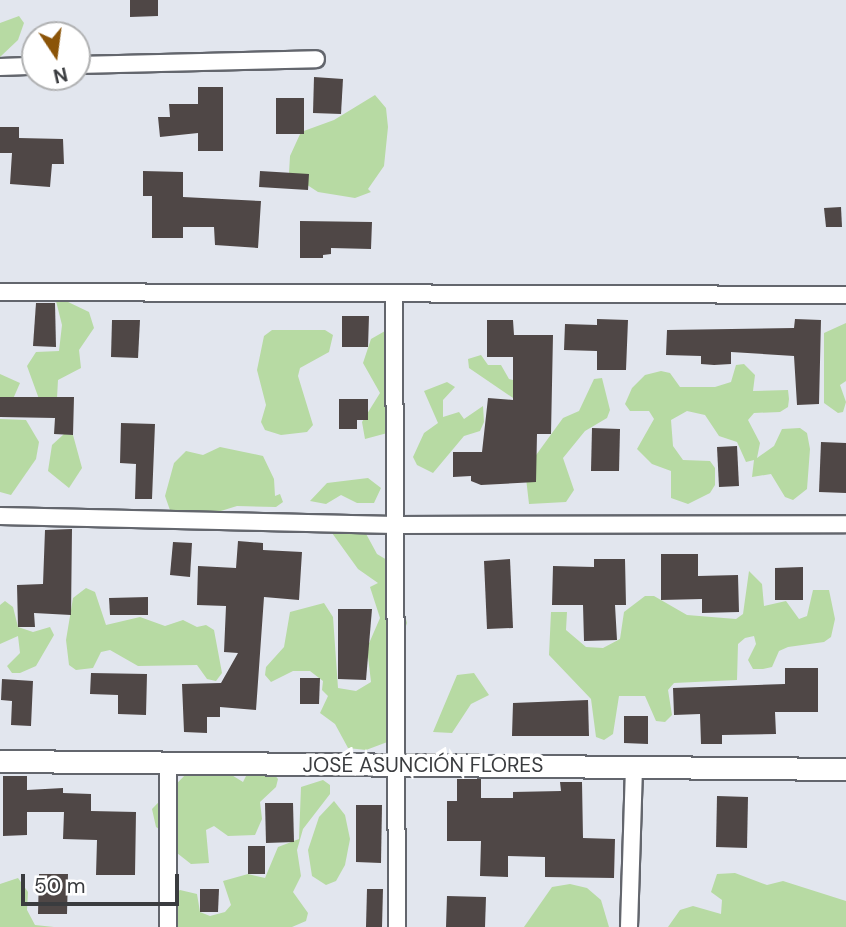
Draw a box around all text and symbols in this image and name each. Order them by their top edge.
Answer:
north arrow [21,21,91,91]
text: N [51,61,70,89]
street label: JOSÉ ASUNCIÓN FLORES [303,752,543,778]
scale bar [24,860,182,904]
text: 50 m [34,872,85,900]

